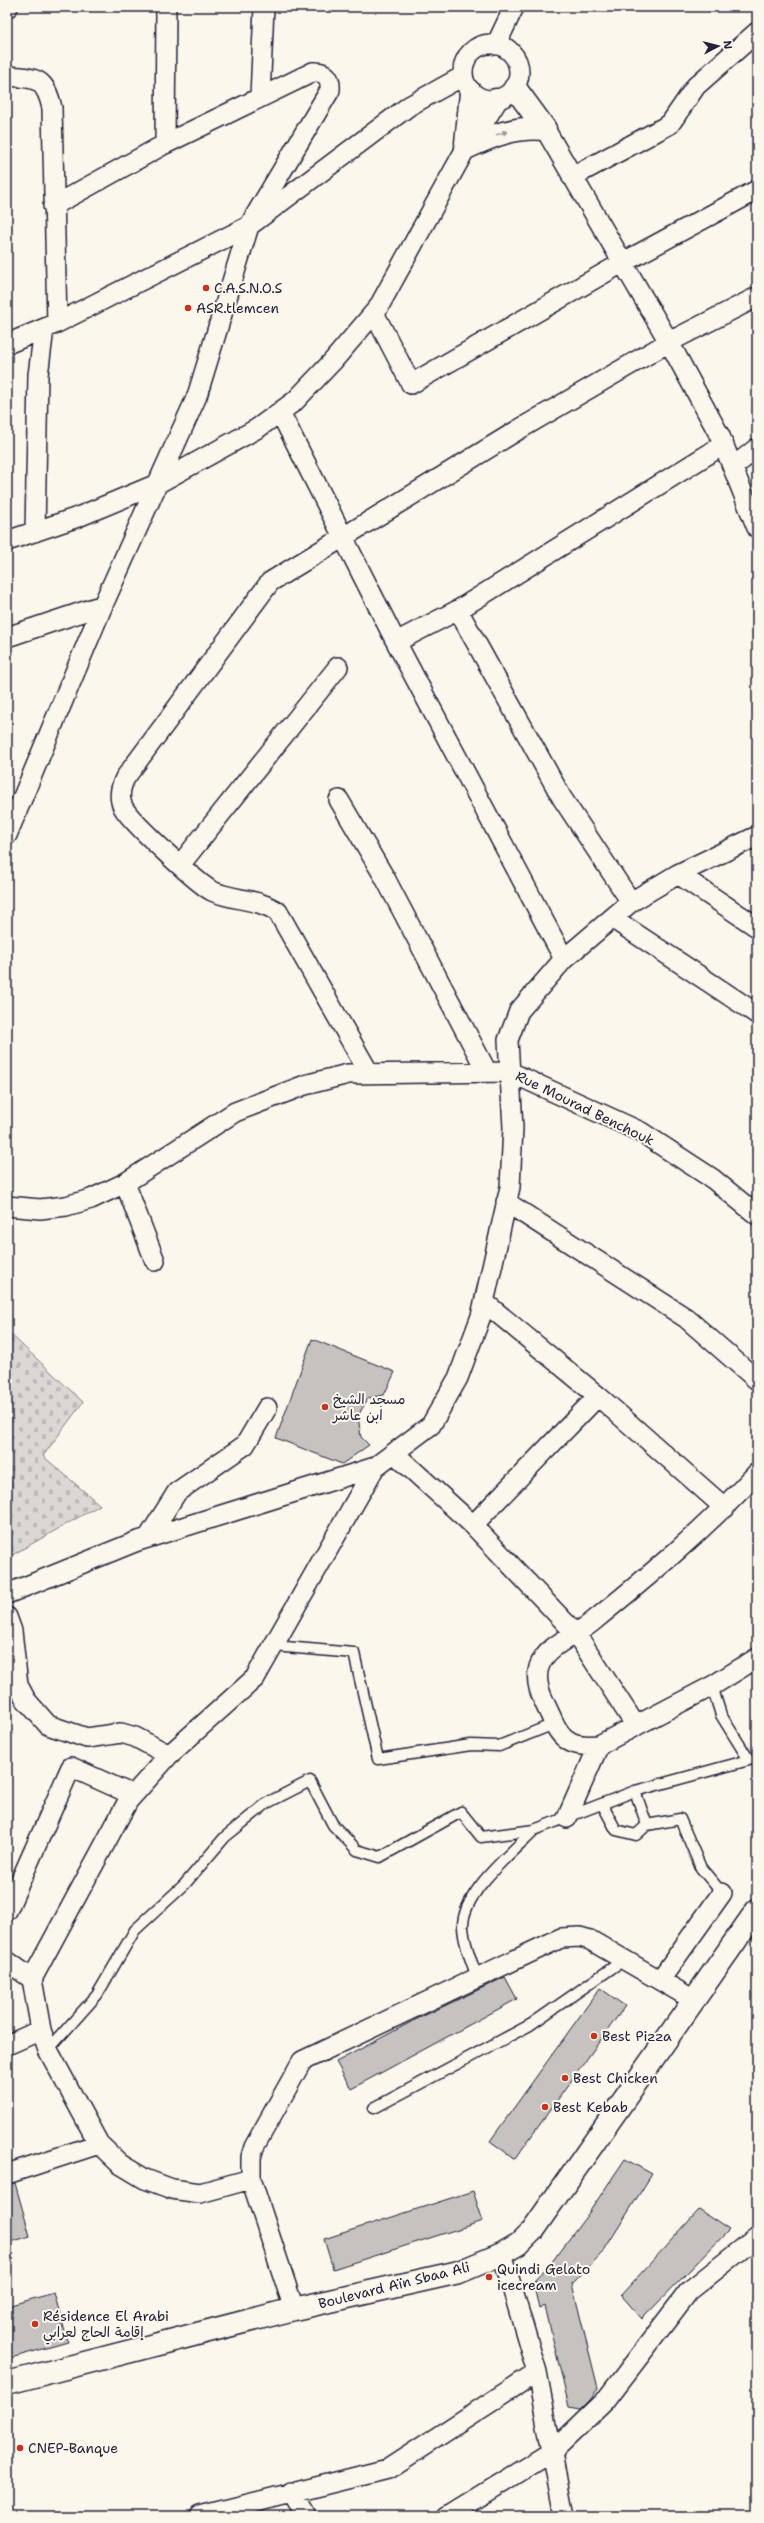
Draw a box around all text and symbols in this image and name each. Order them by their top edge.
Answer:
north arrow [698,26,738,66]
text: N [719,40,735,50]
one-way arrow [496,130,508,136]
place label: C.A.S.N.O.S [214,279,282,297]
marker: C.A.S.N.O.S [201,283,211,293]
place label: ASR.tlemcen [196,299,279,317]
marker: ASR.tlemcen [183,303,193,313]
street label: Rue Mourad Benchouk [513,1067,657,1149]
place label: مسجد الشيخ ابن عاشر [332,1390,405,1424]
marker: مسجد الشيخ ابن عاشر [320,1402,330,1412]
place label: Best Pizza [602,2027,672,2045]
marker: Best Pizza [589,2031,599,2041]
place label: Best Chicken [573,2069,658,2087]
marker: Best Chicken [560,2073,570,2083]
place label: Best Kebab [553,2098,628,2116]
marker: Best Kebab [540,2102,550,2112]
street label: Boulevard Aïn Sbaa Ali [316,2257,472,2313]
place label: Quindi Gelato icecream [497,2260,590,2294]
marker: Quindi Gelato icecream [484,2272,494,2282]
place label: Résidence El Arabi إقامة الحاج لعرابي [43,2307,169,2345]
marker: Résidence El Arabi إقامة الحاج لعرابي [30,2319,40,2329]
place label: CNEP-Banque [28,2439,118,2457]
marker: CNEP-Banque [15,2443,25,2453]

